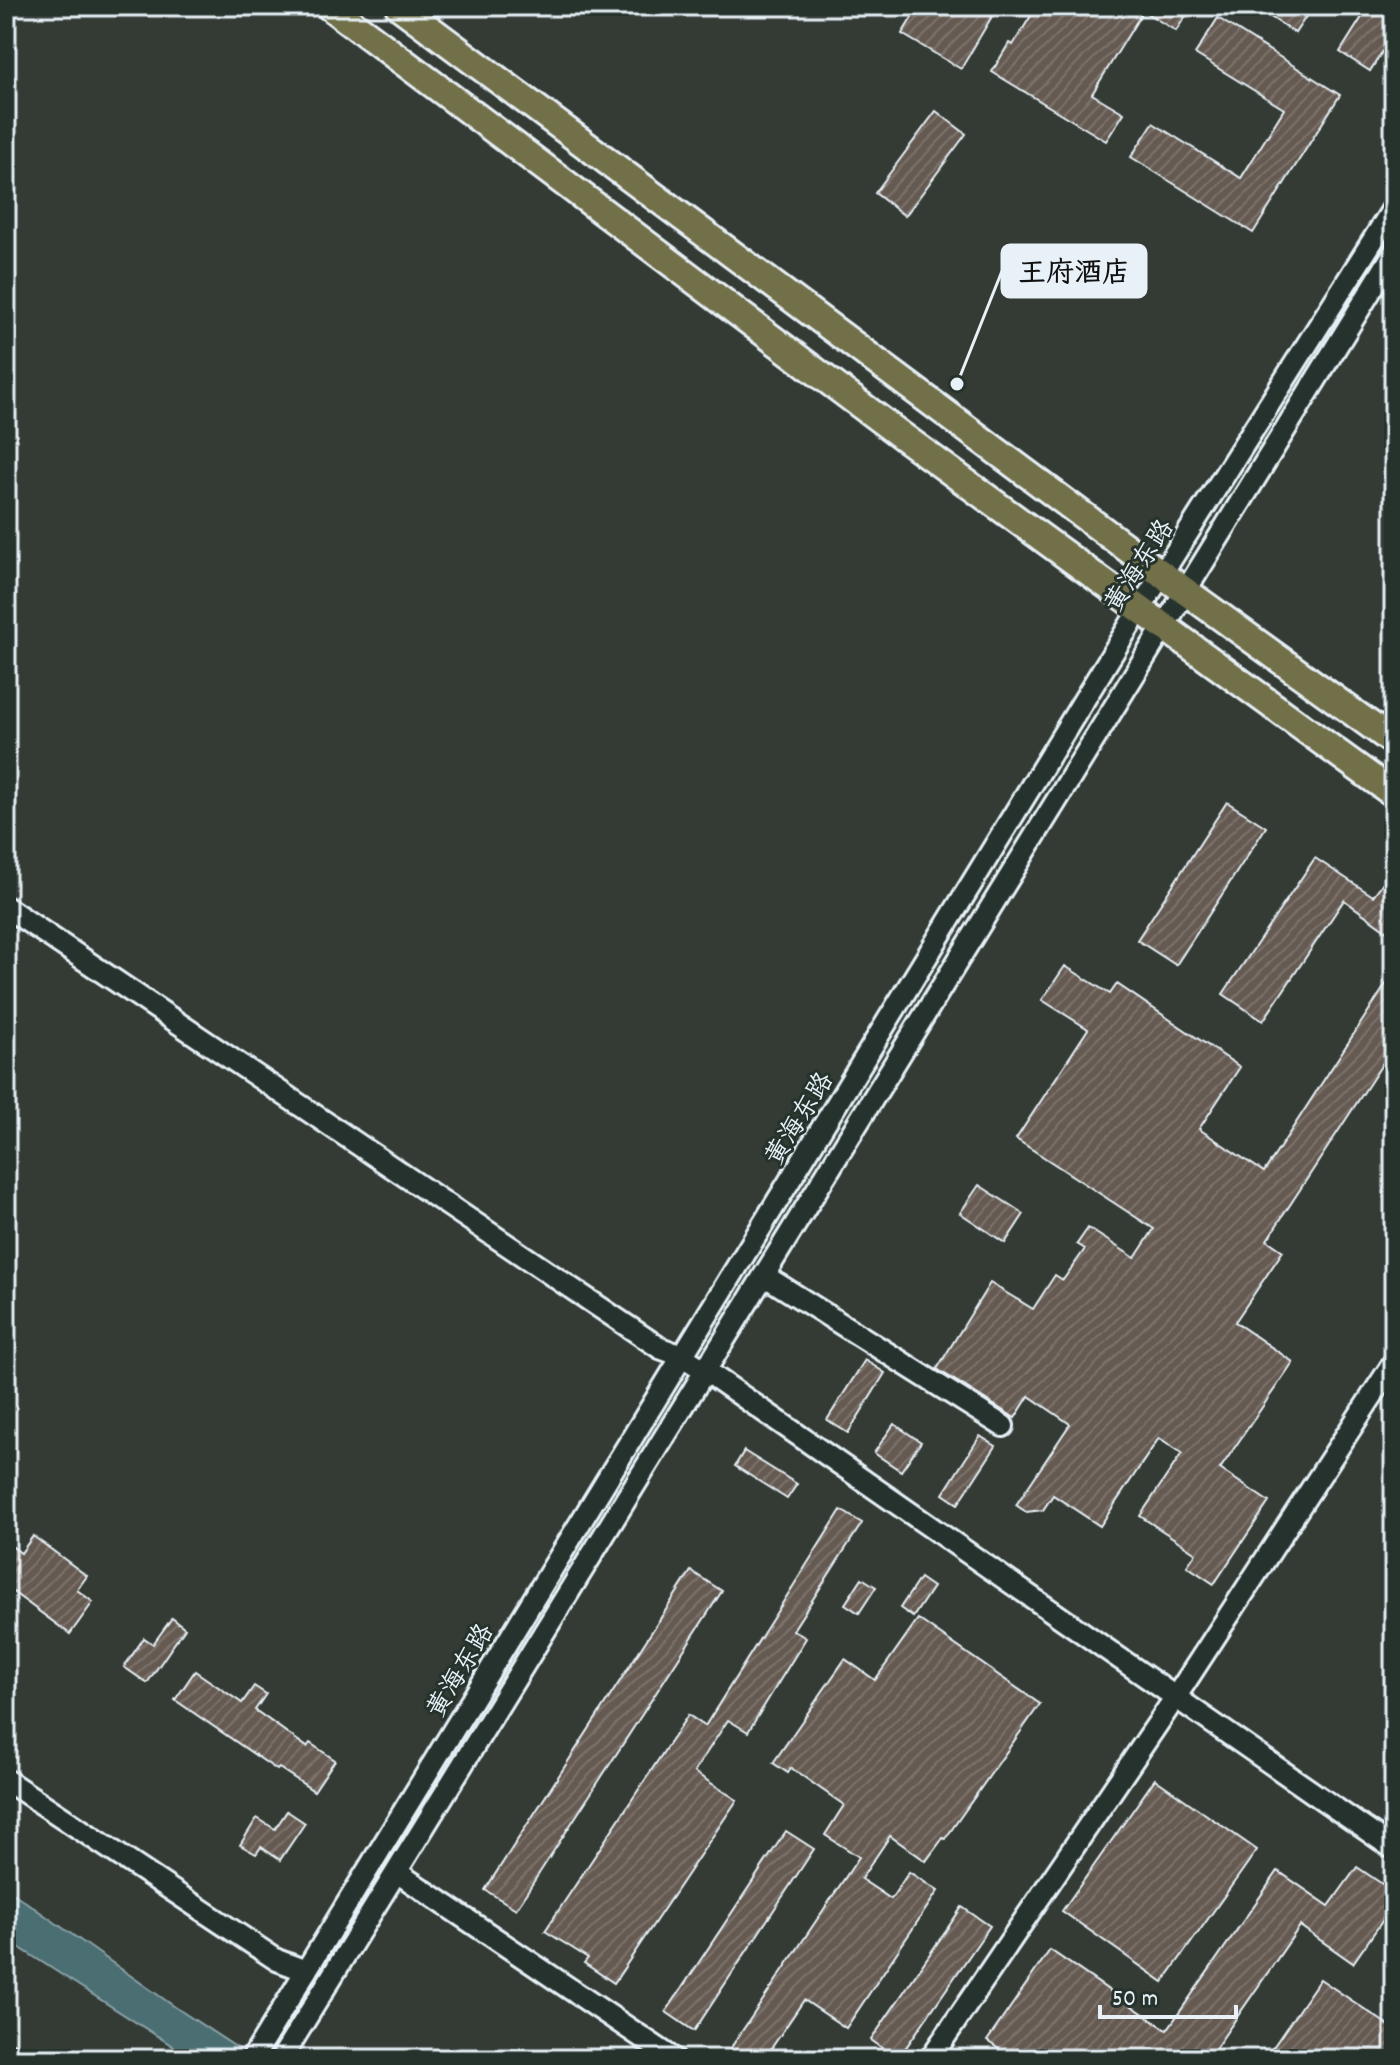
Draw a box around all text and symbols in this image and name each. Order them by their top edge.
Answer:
callout: 王府酒店 [1002,245,1146,297]
text: 王府酒店 [1018,256,1130,296]
street label: 黄海东路 [1097,513,1185,621]
street label: 黄海东路 [758,1066,844,1174]
street label: 黄海东路 [419,1618,505,1726]
scale bar [1100,1969,1236,2019]
text: 50 m [1112,1983,1158,2017]

